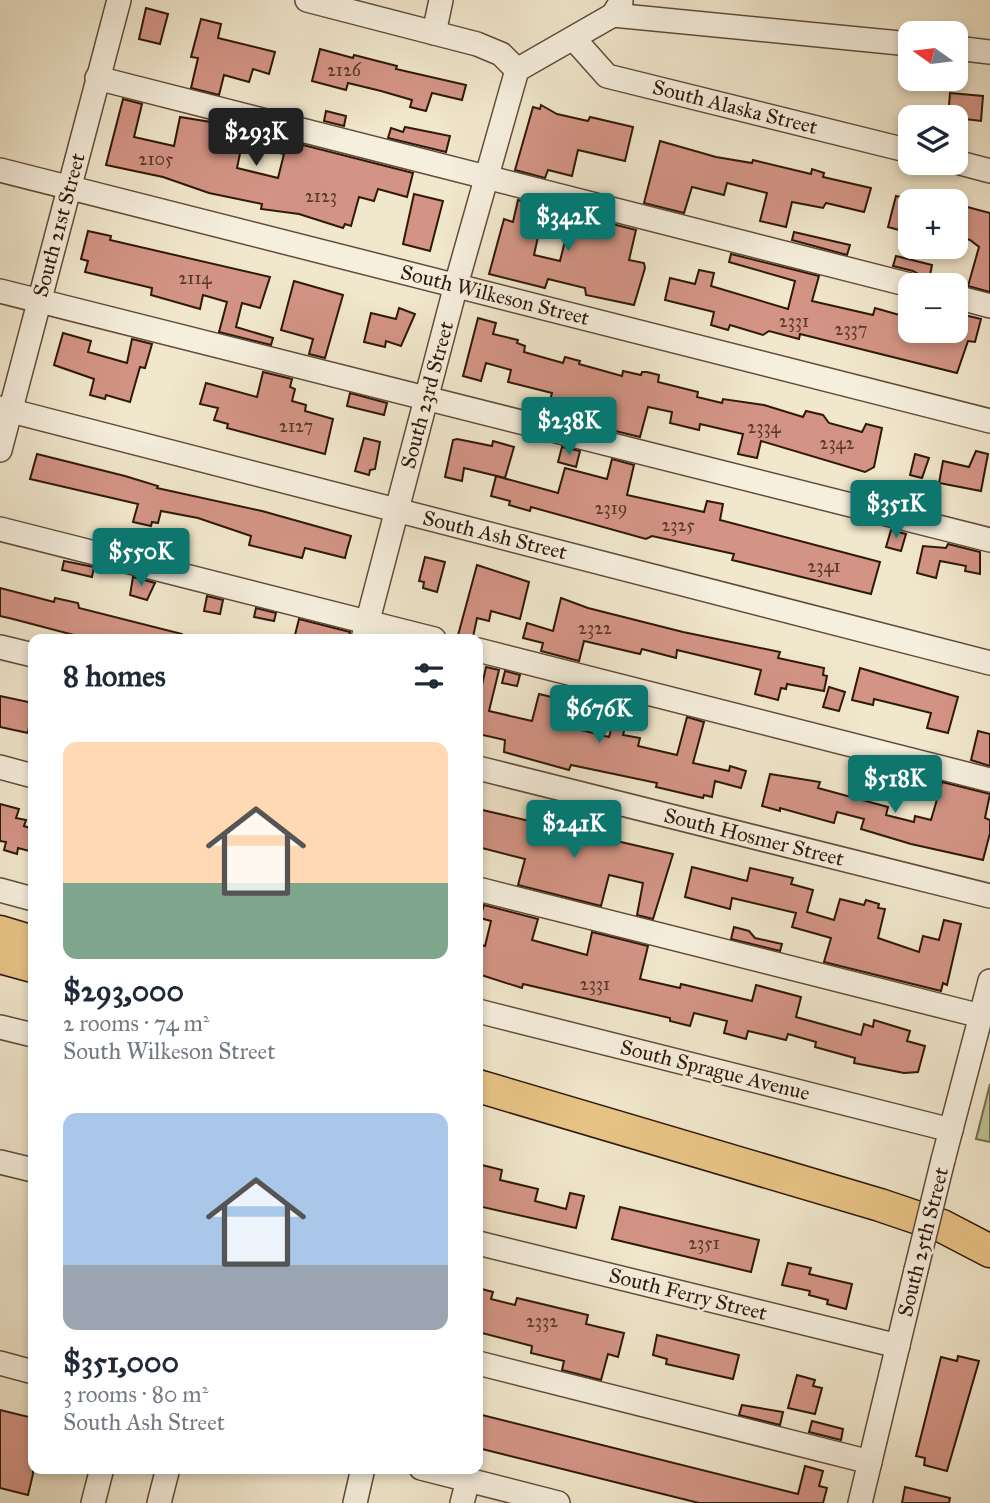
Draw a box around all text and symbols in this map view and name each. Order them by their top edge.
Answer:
north arrow [898,21,968,91]
map controls [898,21,968,343]
house number: 2126 [327,59,362,81]
street label: South Alaska Street [650,74,821,140]
button: layers [898,105,968,175]
pin: $293K [207,108,305,168]
text: $293K [224,117,288,145]
house number: 2105 [139,148,174,170]
street label: South 21st Street [27,150,91,300]
house number: 2123 [305,185,337,207]
button: + [898,189,968,259]
pin: $342K [519,194,617,253]
text: $342K [536,202,600,230]
street label: South Wilkeson Street [398,259,593,331]
house number: 2114 [178,267,213,289]
button: − [898,273,968,343]
house number: 2331 [779,310,809,332]
street label: South 23rd Street [395,318,459,471]
house number: 2337 [835,318,867,340]
pin: $238K [520,398,618,457]
text: $238K [538,406,600,434]
house number: 2127 [279,415,313,437]
house number: 2334 [747,416,782,438]
house number: 2342 [820,432,855,454]
pin: $351K [847,480,945,540]
text: $351K [866,489,926,517]
house number: 2319 [595,497,627,519]
street label: South Ash Street [420,505,570,566]
house number: 2325 [661,514,695,536]
pin: $550K [92,528,190,588]
text: $550K [109,537,173,565]
house number: 2341 [807,555,841,577]
house number: 2322 [578,617,612,639]
icon: filters [410,657,448,695]
text: 8 homes [63,658,166,694]
pin: $676K [550,686,648,745]
text: $676K [566,694,632,722]
pin: $518K [846,756,944,815]
text: $518K [864,764,926,792]
icon: home [193,788,319,914]
pin: $241K [525,800,623,860]
street label: South Hosmer Street [661,802,847,872]
text: $241K [542,809,606,837]
text: $293,000 [63,973,184,1009]
house number: 2331 [580,973,610,995]
text: 2 rooms · 74 m² [63,1009,209,1037]
street label: South Sprague Avenue [618,1034,813,1106]
text: South Wilkeson Street [63,1037,275,1065]
icon: home [193,1159,319,1285]
street label: South 25th Street [892,1164,954,1320]
house number: 2351 [688,1232,720,1254]
street label: South Ferry Street [606,1262,770,1326]
house number: 2332 [526,1310,558,1332]
text: $351,000 [63,1344,179,1380]
text: 3 rooms · 80 m² [63,1380,208,1408]
text: South Ash Street [63,1408,225,1436]

